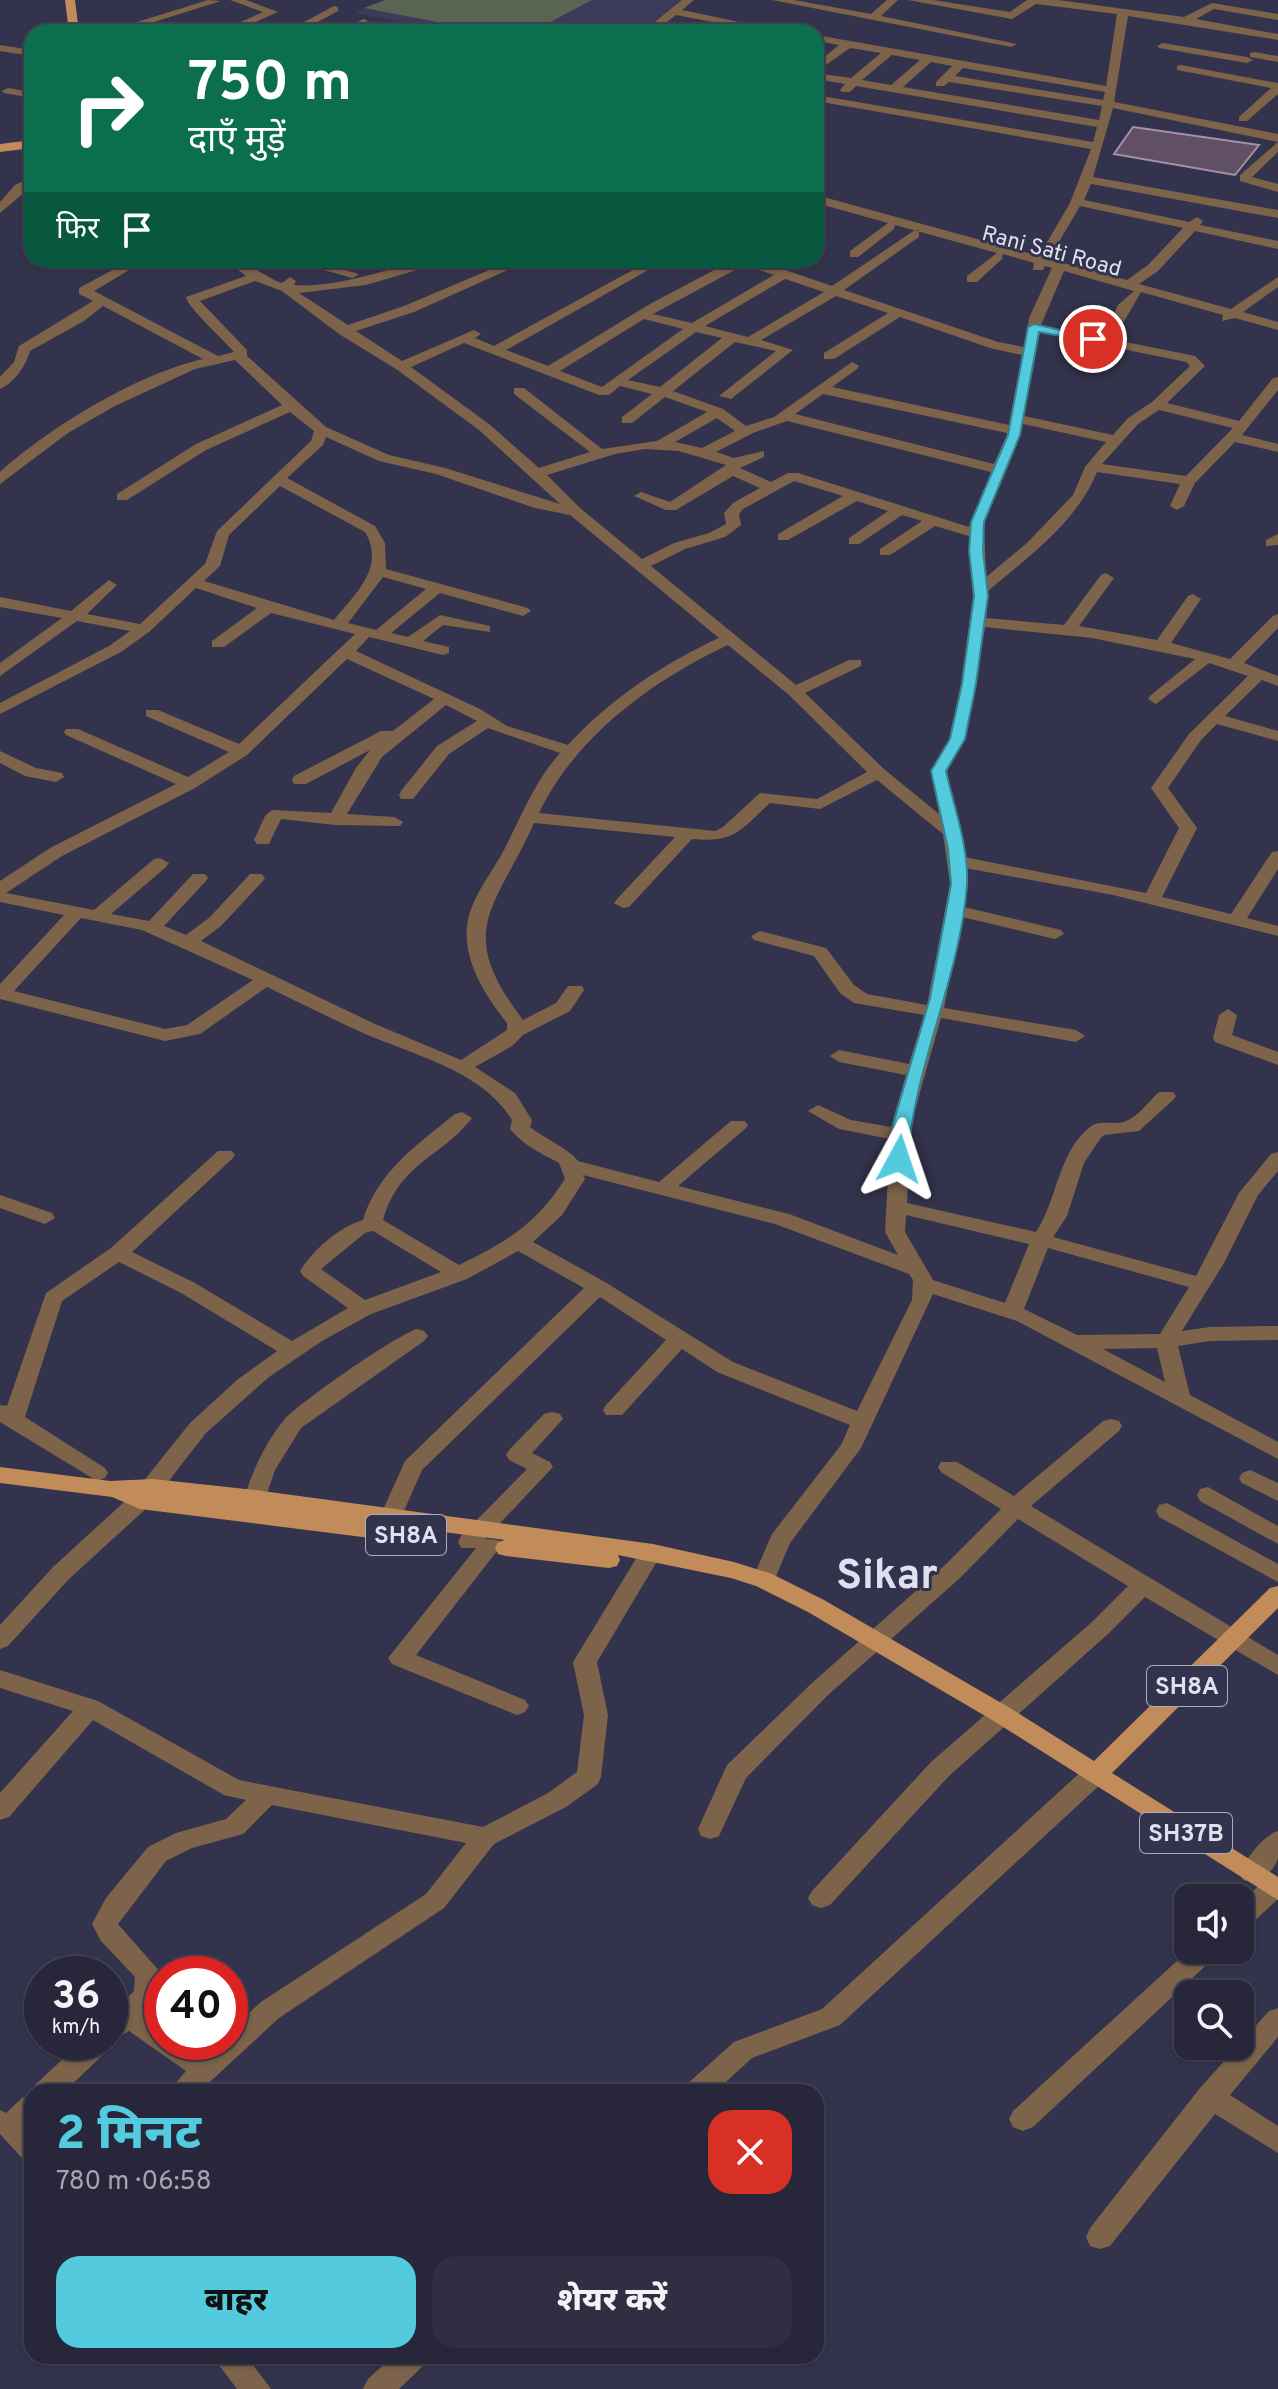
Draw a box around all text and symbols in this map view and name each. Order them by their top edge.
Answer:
text: 750 m [188,50,352,120]
icon: right [56,56,160,160]
text: दाएँ मुड़ें [188,119,286,165]
icon: arrive [115,208,159,252]
text: फिर [56,212,99,249]
street label: Rani Sati Road [979,221,1124,284]
pin [1059,305,1127,373]
icon: arrive [1071,317,1115,361]
position arrow [857,1117,941,1201]
road number: SH8A [366,1515,446,1555]
district label: Sikar [836,1551,938,1604]
road number: SH8A [1147,1666,1227,1706]
road number: SH37B [1140,1813,1232,1853]
map controls [1174,1884,1254,2060]
button: sound [1174,1884,1254,1964]
speed limit sign: 40 [144,1956,248,2060]
text: 36 [52,1973,100,2023]
button: search [1174,1980,1254,2060]
text: km/h [52,2015,100,2041]
text: 2 मिनट [56,2106,201,2166]
button: close [708,2110,792,2194]
text: 780 m · 06:58 [56,2166,212,2199]
button: बाहर [56,2256,416,2348]
button: शेयर करें [432,2256,792,2348]

